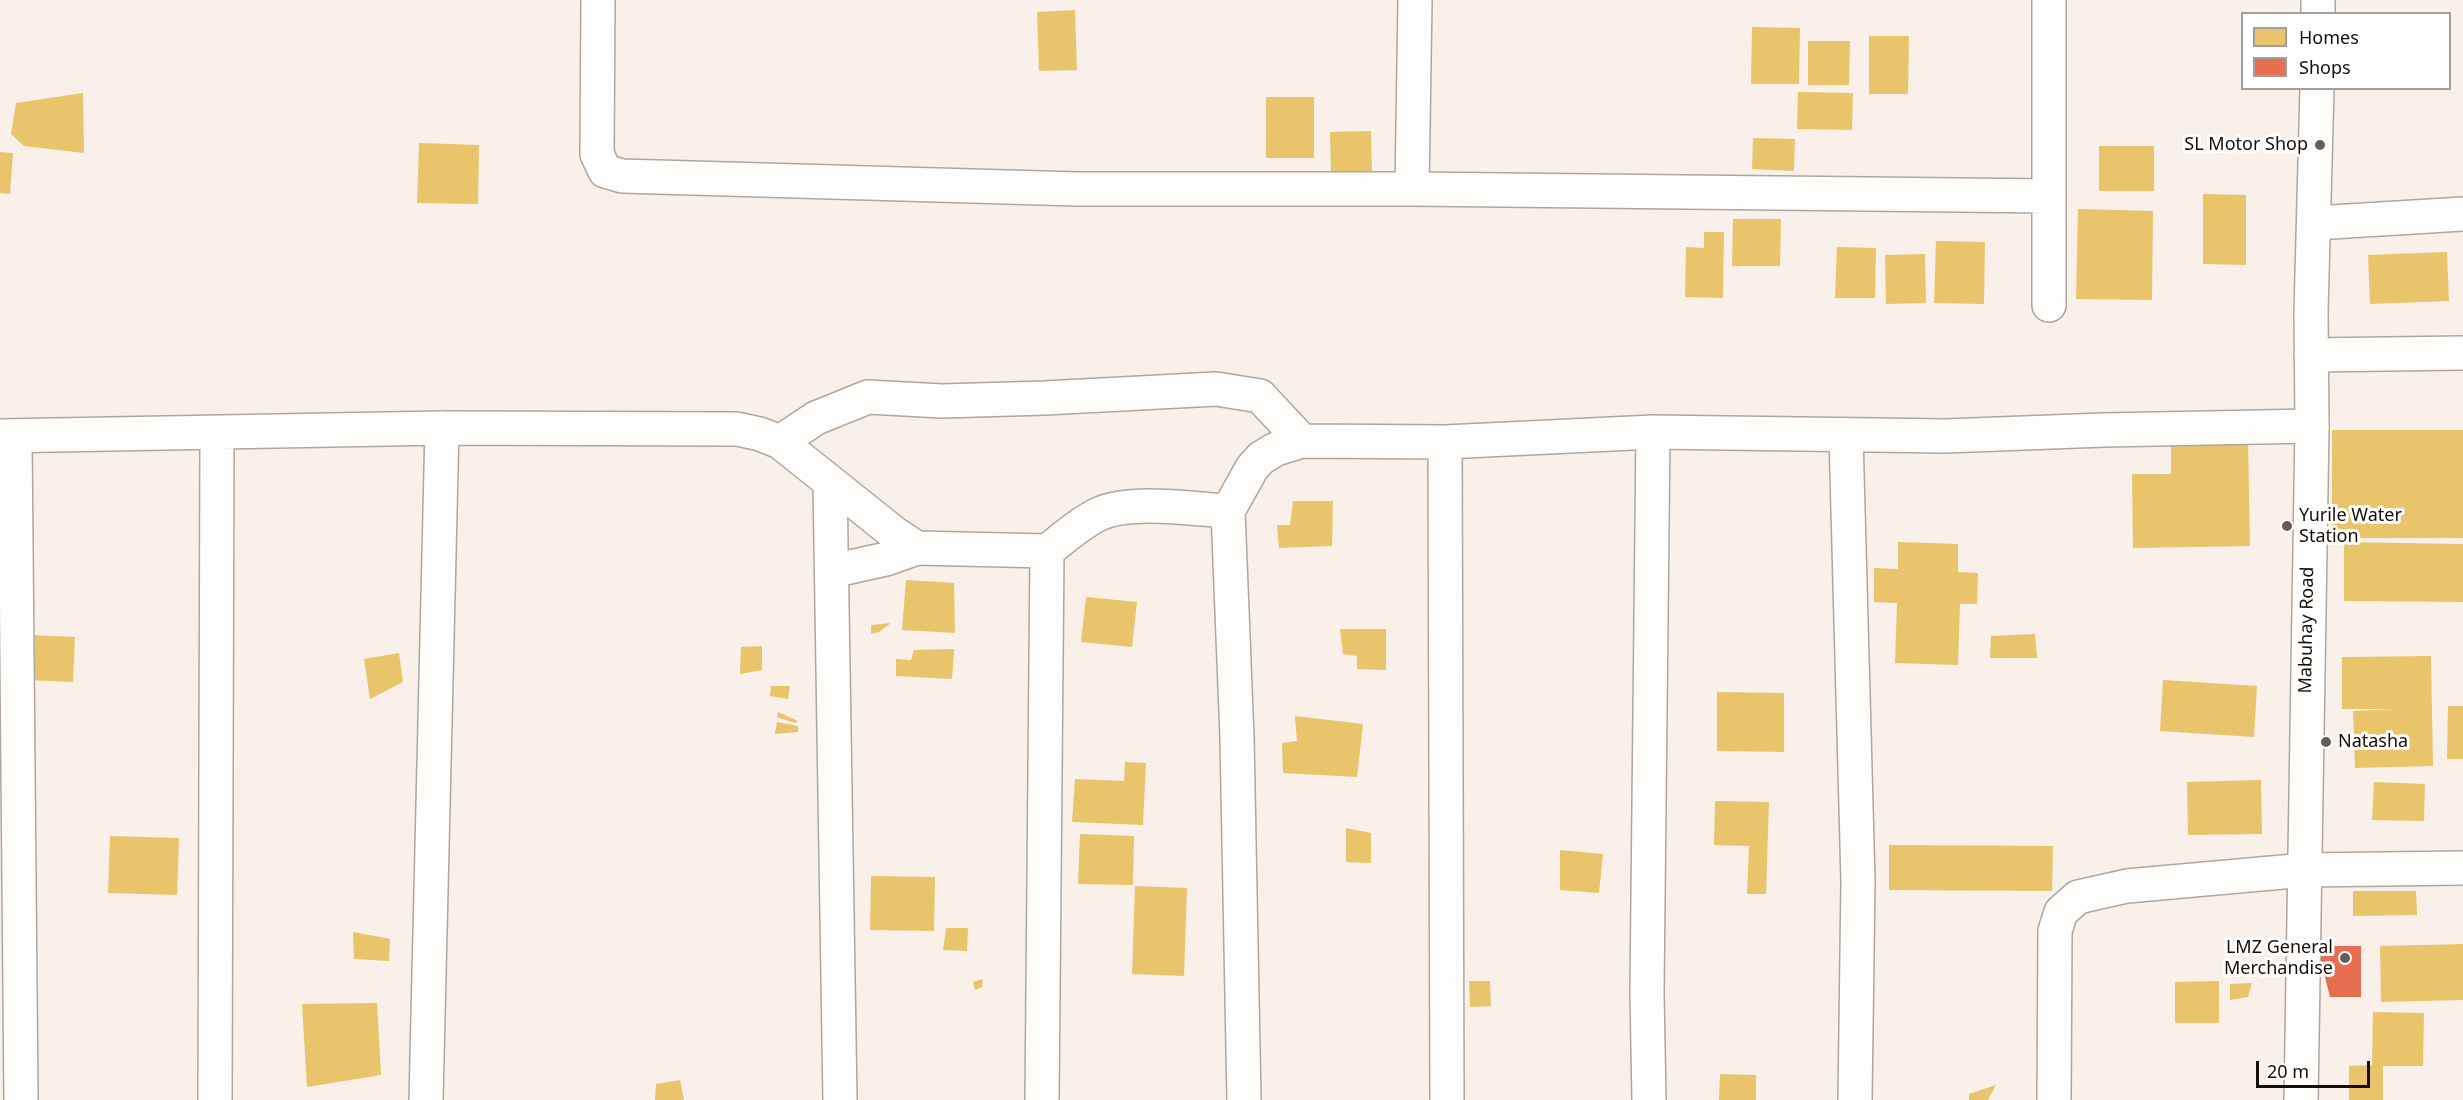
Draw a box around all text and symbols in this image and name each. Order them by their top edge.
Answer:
legend [2241,12,2451,90]
text: Homes [2299,25,2359,49]
text: Shops [2299,55,2351,79]
place label: SL Motor Shop [2184,134,2308,156]
marker: SL Motor Shop [2313,138,2327,152]
place label: Yurile Water Station [2299,505,2402,548]
marker: Yurile Water Station [2280,519,2294,533]
street label: Mabuhay Road [2295,566,2319,694]
place label: Natasha [2338,731,2408,753]
marker: Natasha [2319,735,2333,749]
place label: LMZ General Merchandise [2224,937,2333,980]
marker: LMZ General Merchandise [2338,951,2352,965]
scale bar [2259,1049,2373,1087]
text: 20 m [2267,1059,2309,1083]

